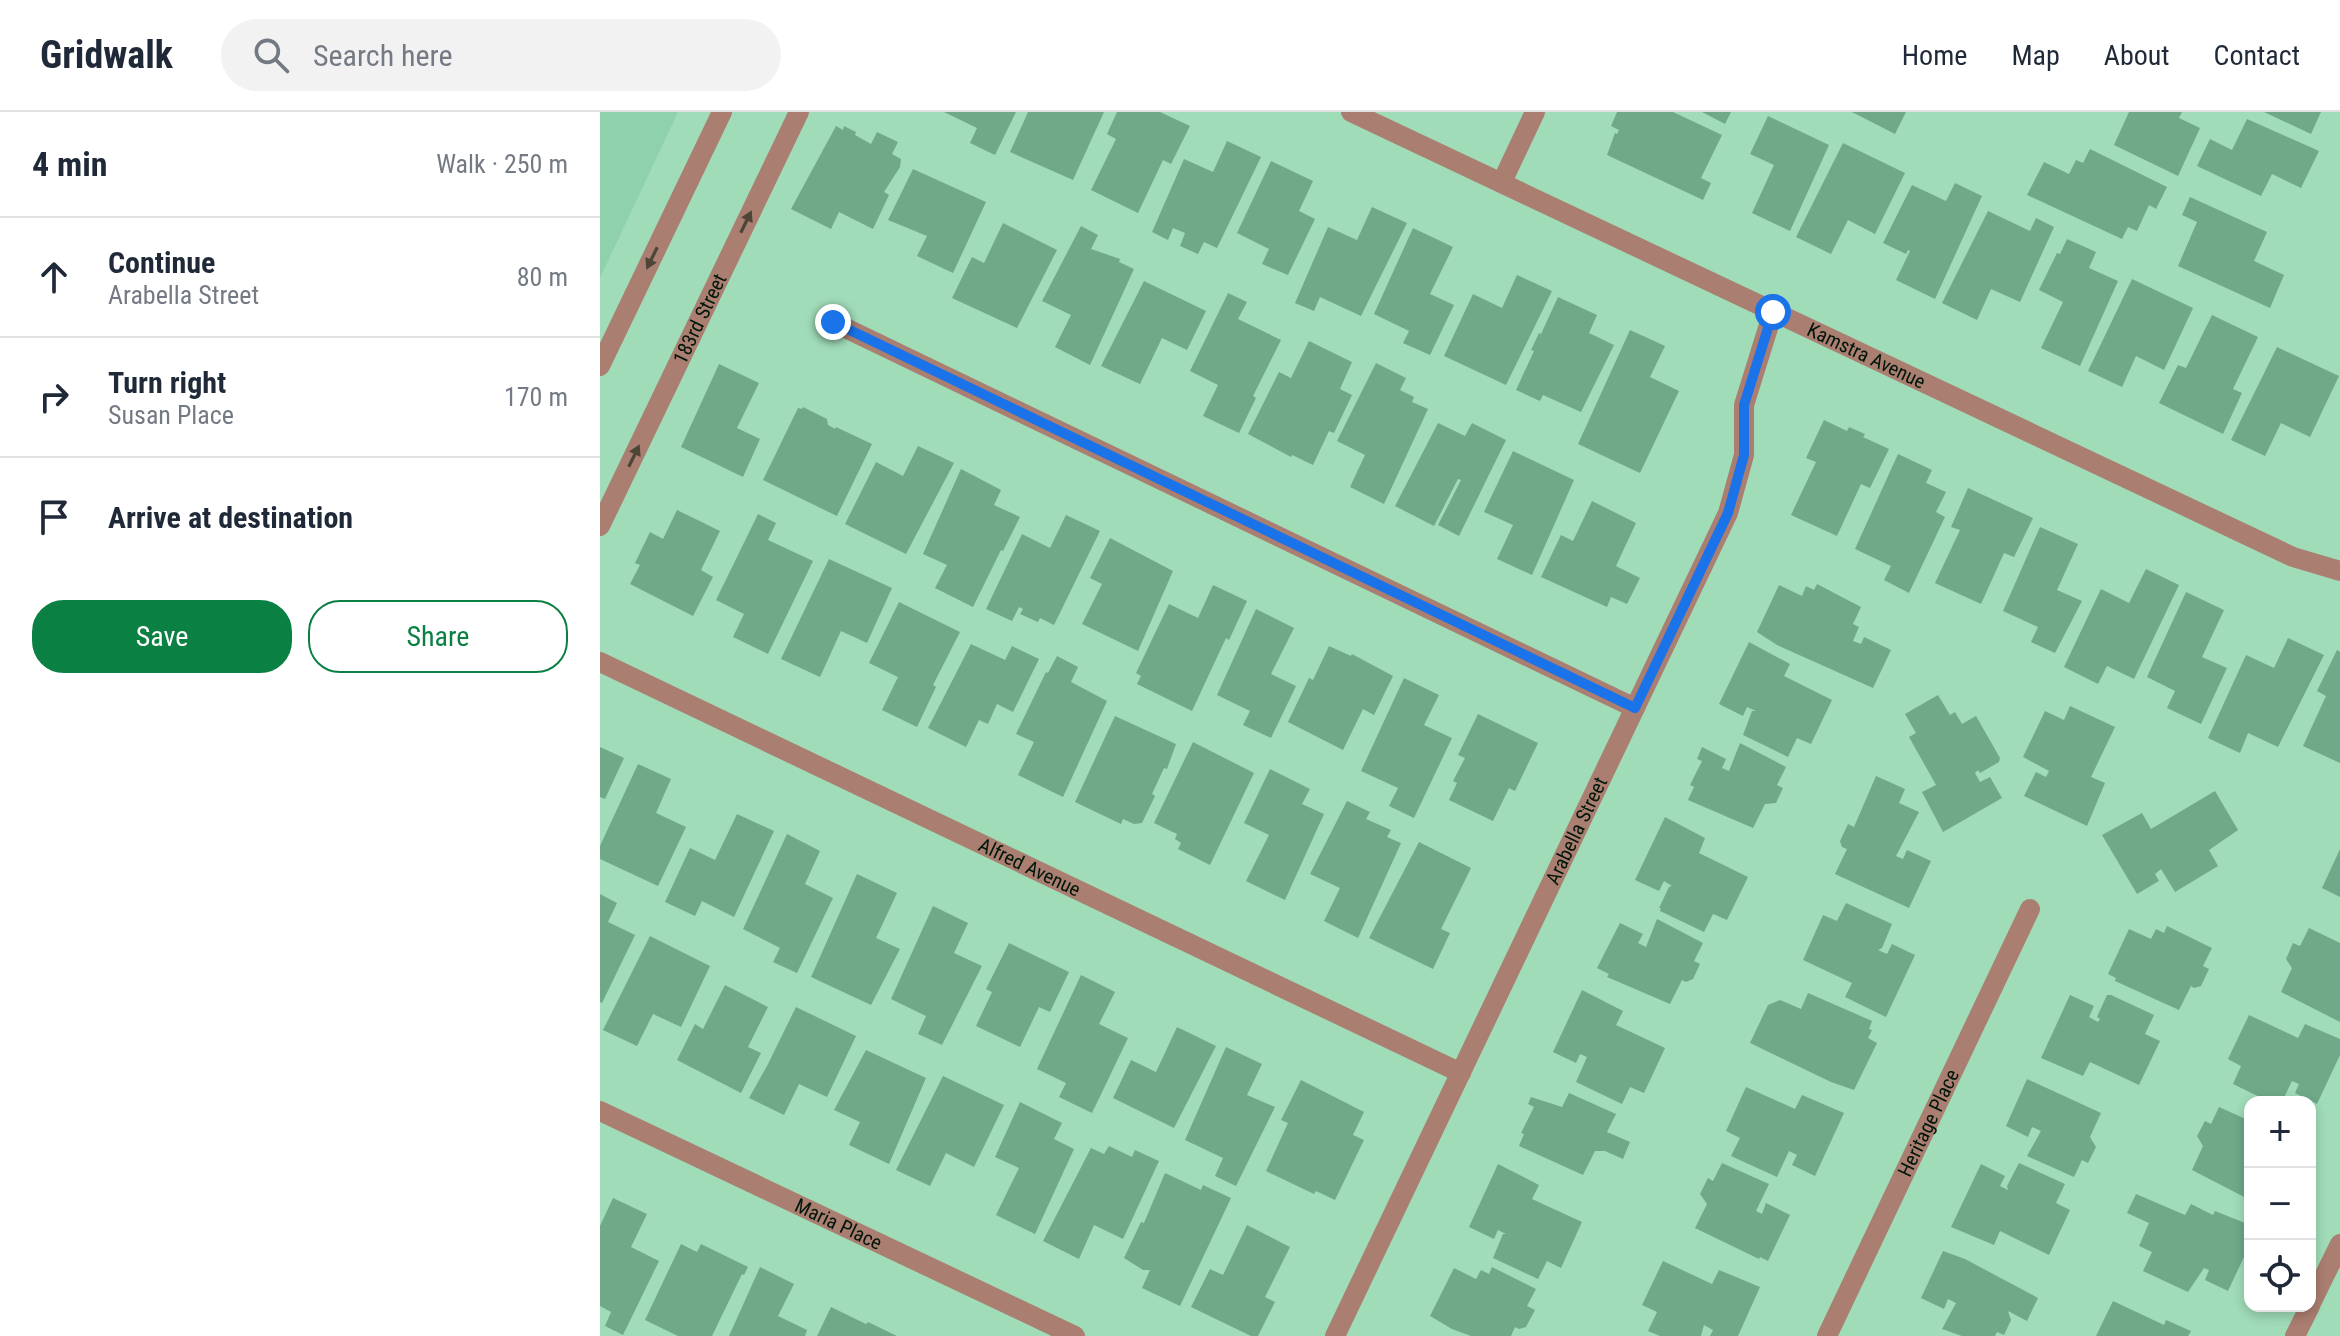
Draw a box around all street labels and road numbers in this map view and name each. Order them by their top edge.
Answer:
street label: 183rd Street [668,270,731,368]
street label: Kamstra Avenue [1803,317,1929,394]
street label: Arabella Street [1540,773,1612,888]
street label: Alfred Avenue [975,833,1084,902]
street label: Heritage Place [1893,1065,1964,1180]
street label: Maria Place [791,1193,886,1255]

